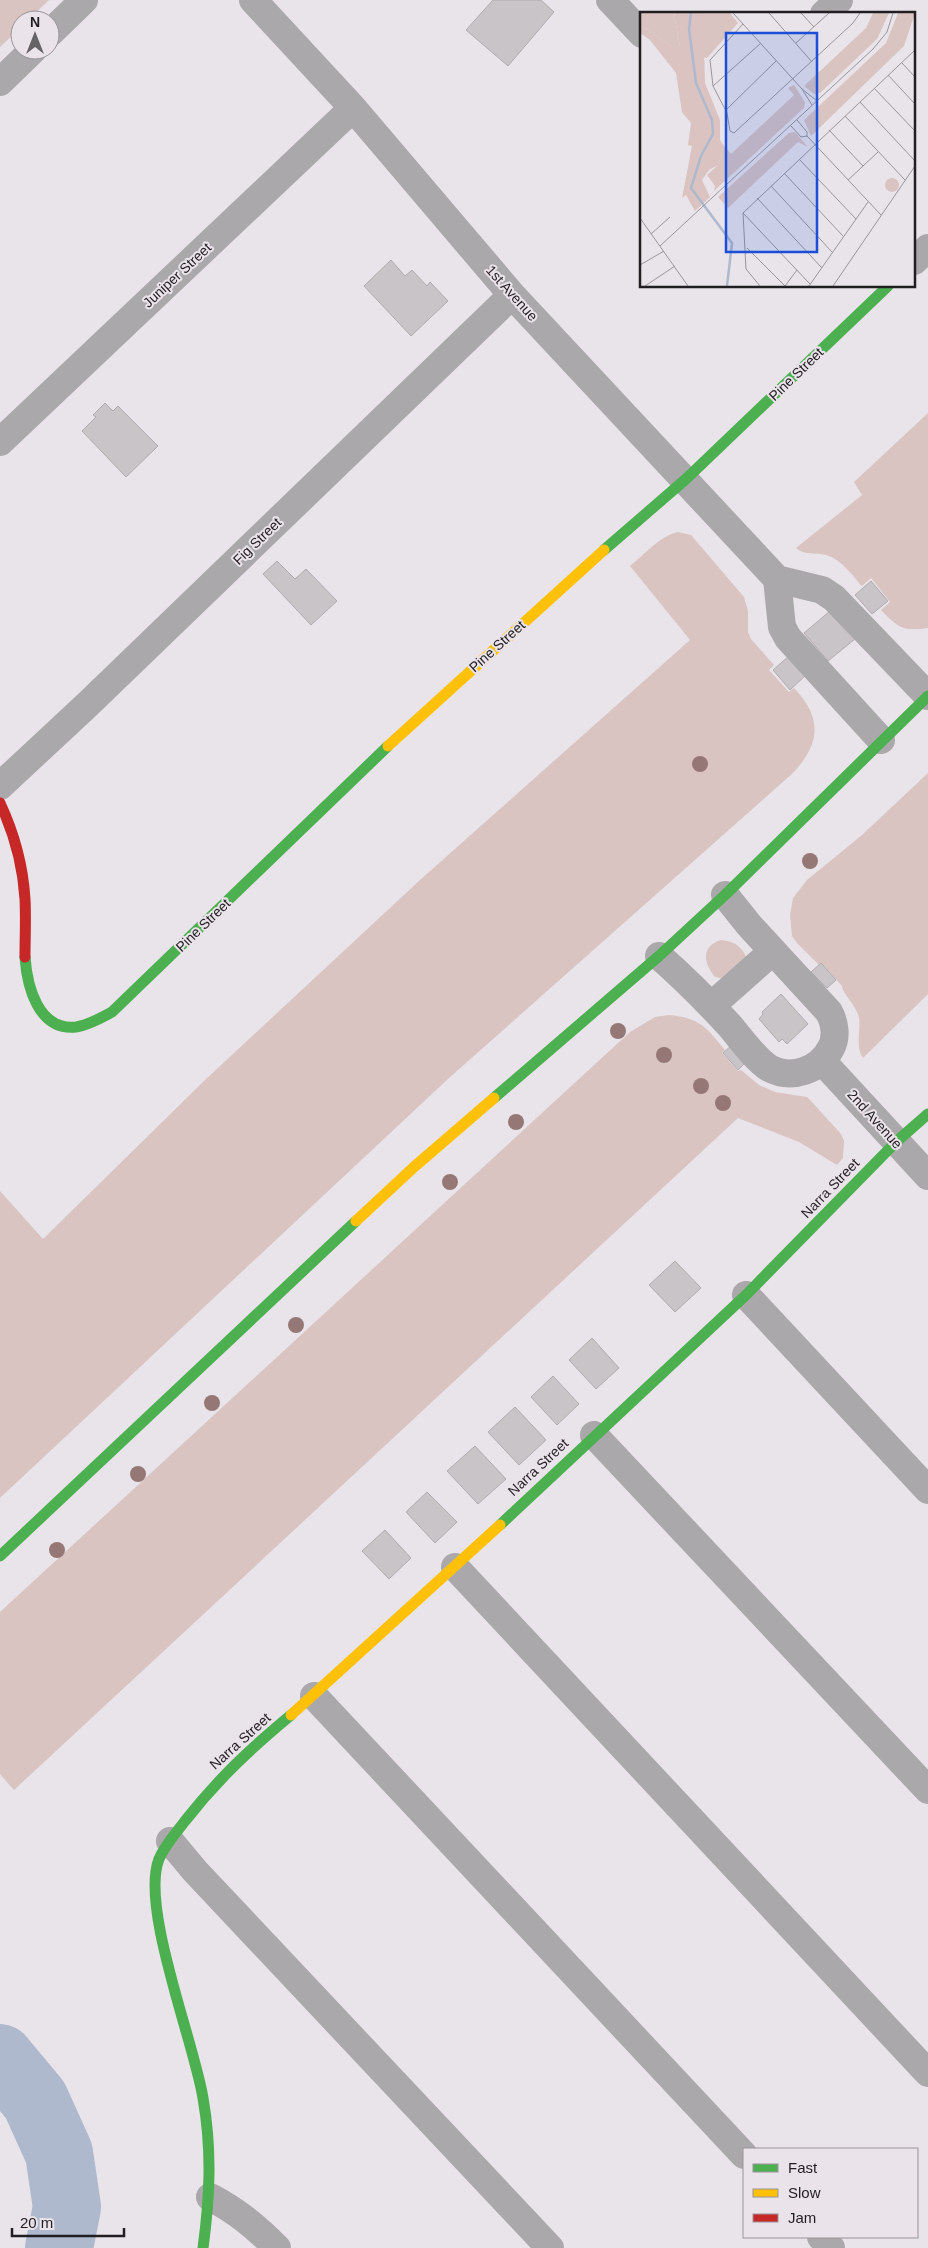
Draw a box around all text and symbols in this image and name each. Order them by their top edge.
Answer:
north arrow [10,10,60,60]
inset map [640,12,916,288]
text: N [30,14,40,30]
street label: Juniper Street [140,239,214,311]
street label: 1st Avenue [483,262,541,324]
street label: Pine Street [766,344,827,404]
street label: Fig Street [230,514,284,568]
street label: Pine Street [466,617,528,675]
street label: Pine Street [173,895,234,955]
street label: 2nd Avenue [844,1086,906,1152]
street label: Narra Street [798,1155,862,1221]
street label: Narra Street [505,1435,571,1499]
street label: Narra Street [206,1709,274,1772]
legend [743,2148,918,2238]
text: Fast [788,2159,818,2176]
text: Slow [788,2184,821,2201]
scale bar [12,2206,125,2238]
text: Jam [788,2209,816,2226]
text: 20 m [20,2214,53,2231]

